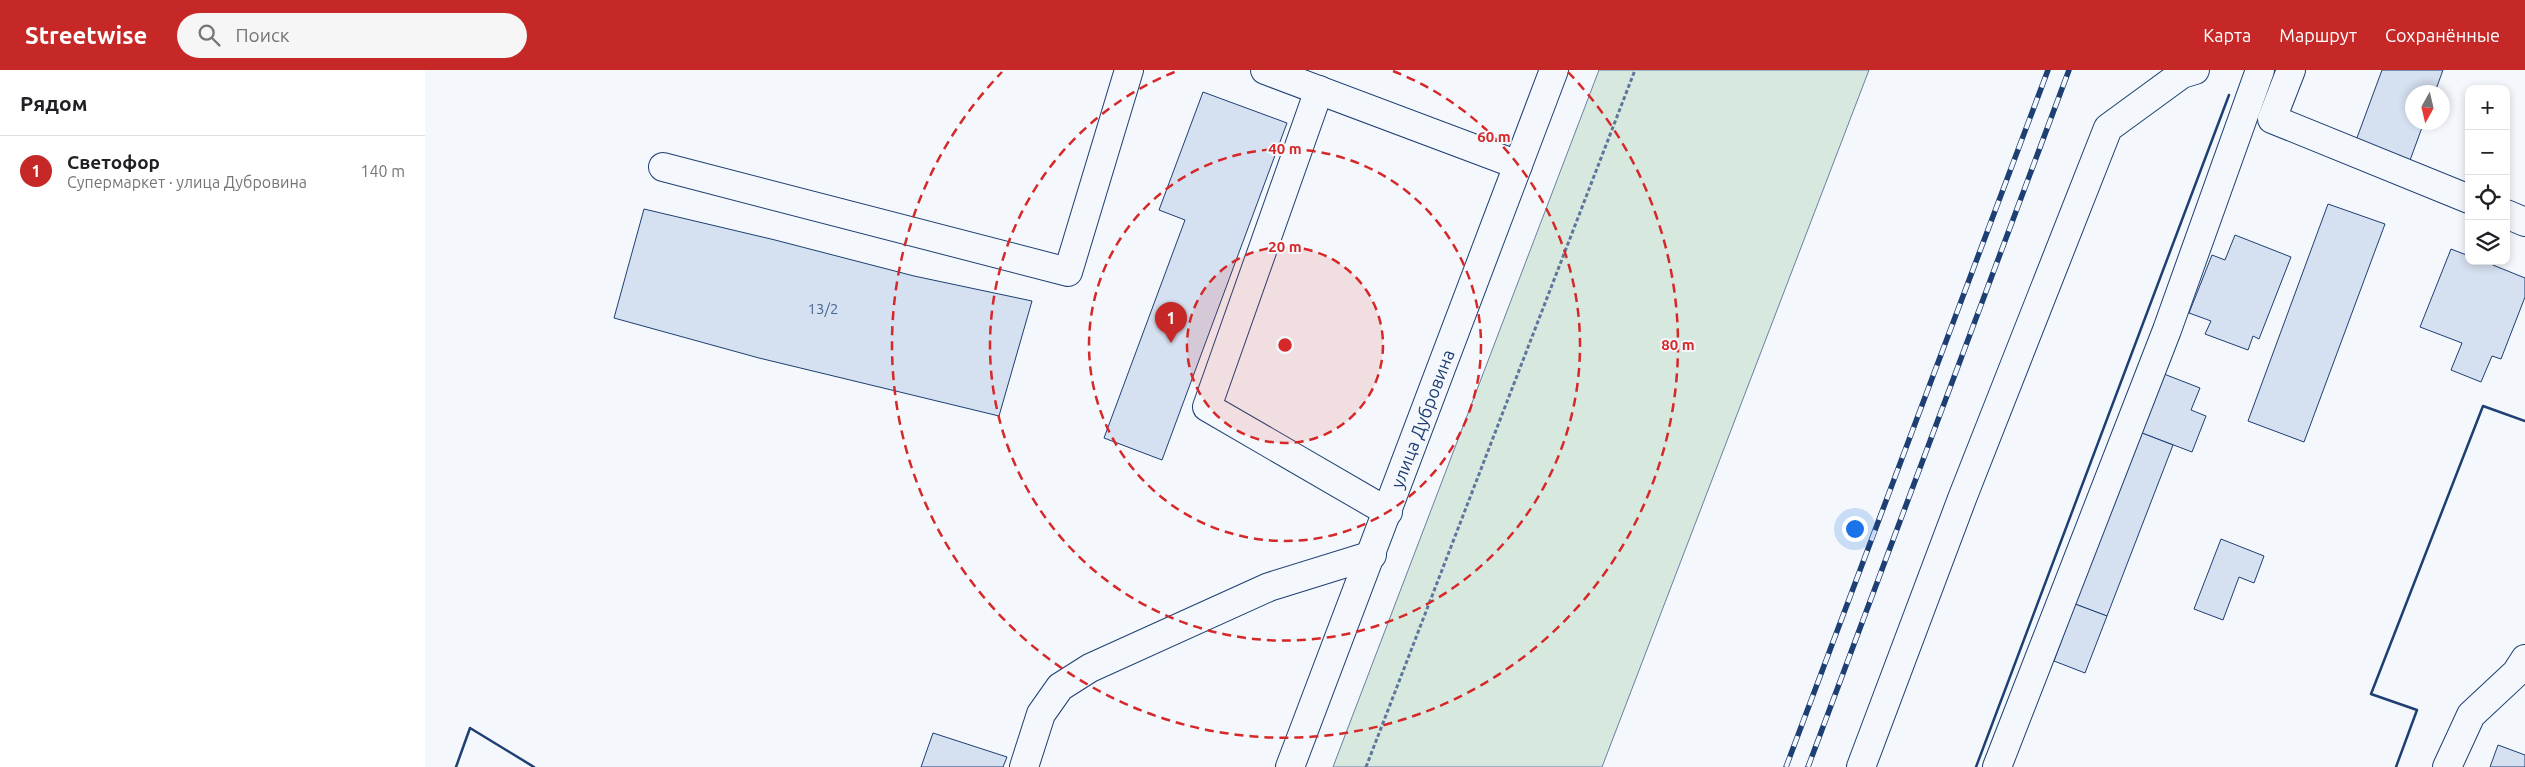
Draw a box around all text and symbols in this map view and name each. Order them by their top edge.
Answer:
search box [177,13,527,58]
icon: search [195,21,223,49]
text: Streetwise [25,22,147,49]
text: Поиск [235,24,290,46]
text: Карта [2203,25,2251,45]
text: Маршрут [2279,25,2357,45]
text: Сохранённые [2385,25,2500,45]
north arrow [2405,85,2450,130]
map controls [2465,85,2510,265]
button: + [2465,85,2510,130]
text: Рядом [20,91,88,115]
text: 60 m [1477,128,1511,145]
button: − [2465,130,2510,175]
text: 40 m [1268,140,1302,157]
text: Светофор [67,151,160,173]
text: 1 [31,162,41,180]
text: 140 m [360,162,405,180]
text: Супермаркет · улица Дубровина [67,173,307,191]
button: locate [2465,175,2510,220]
button: layers [2465,220,2510,265]
text: 20 m [1268,238,1302,255]
house number: 13/2 [808,300,838,317]
pin: 1 [1155,302,1187,343]
centre of rings [1276,336,1294,354]
text: 80 m [1661,336,1695,353]
street label: улица Дубровина [1386,346,1458,491]
your location [1842,516,1868,542]

